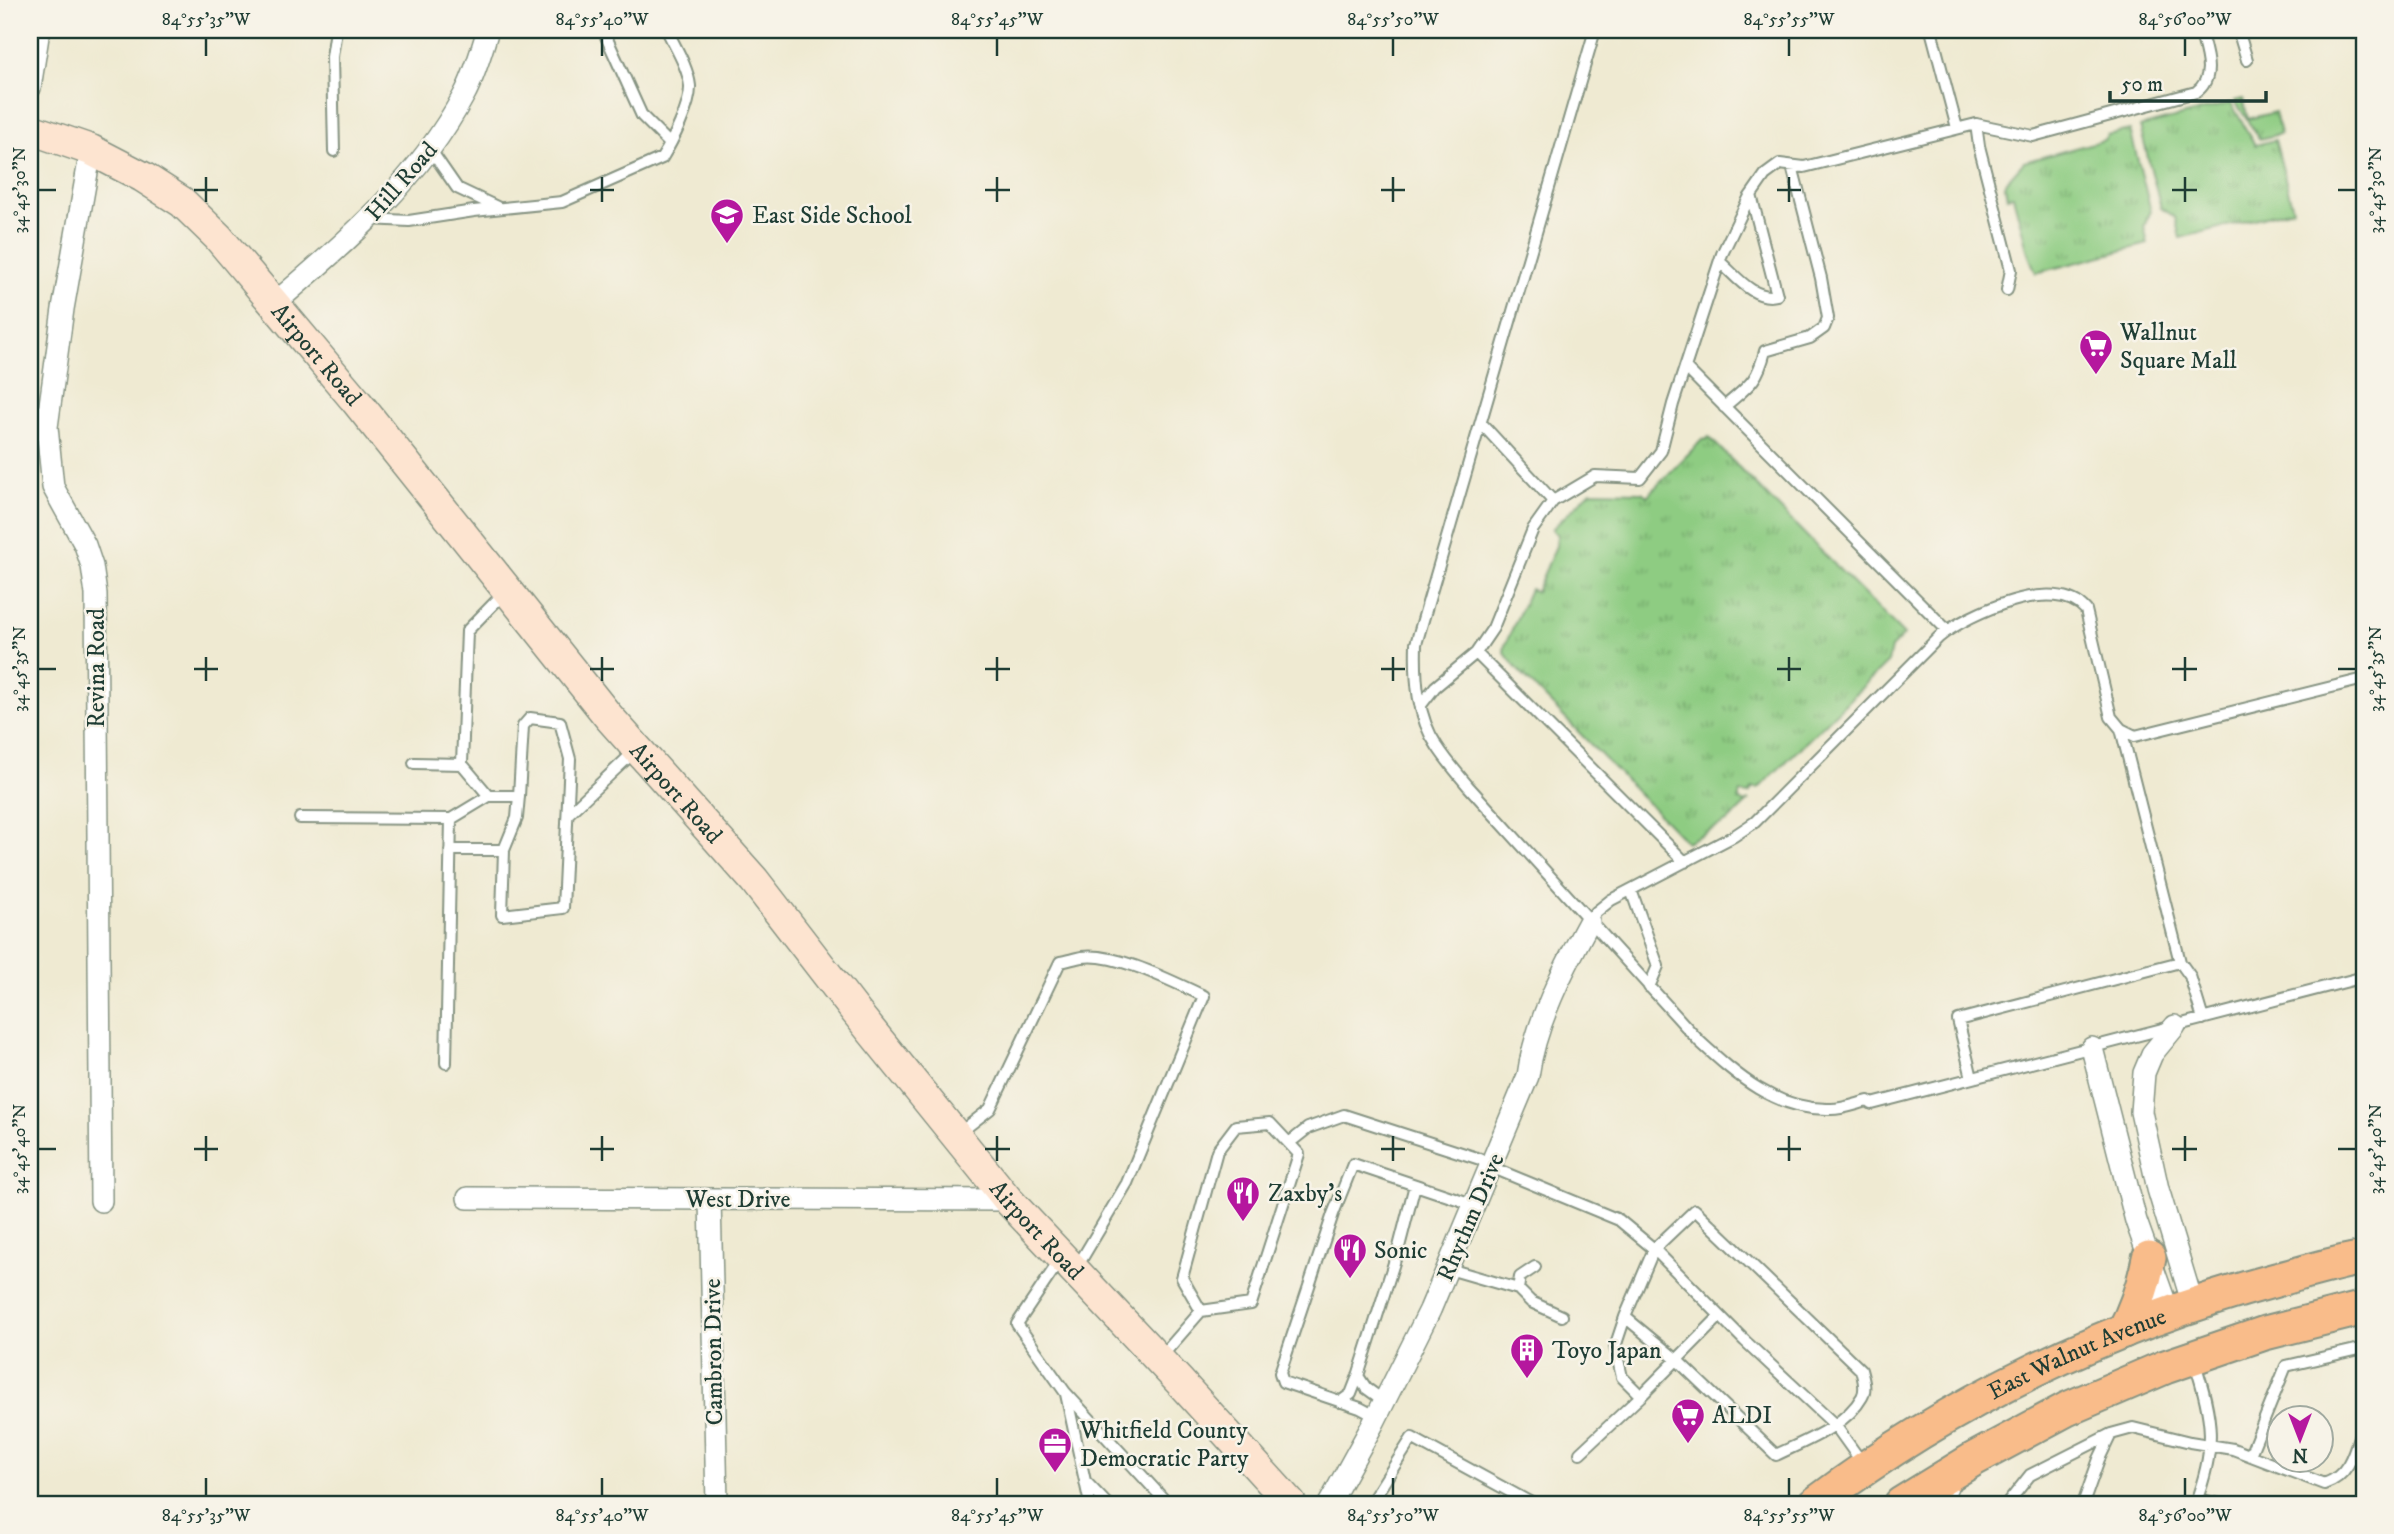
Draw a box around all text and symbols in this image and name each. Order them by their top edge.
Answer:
text: 84°55'35"W [162,9,251,31]
text: 84°55'40"W [555,9,649,31]
text: 84°55'45"W [951,9,1044,31]
text: 84°55'50"W [1347,9,1439,31]
text: 84°55'55"W [1744,9,1835,31]
text: 84°56'00"W [2139,9,2232,31]
scale bar [2110,60,2266,104]
text: 50 m [2121,72,2163,98]
street label: Hill Road [359,136,444,228]
text: 34°45'30"N [9,146,31,233]
text: 34°45'30"N [2365,146,2387,233]
school or university icon: East Side School [708,196,746,245]
place label: East Side School [752,201,913,231]
street label: Airport Road [264,297,368,413]
place label: Wallnut Square Mall [2119,318,2238,376]
supermarket icon: Wallnut Square Mall [2077,327,2115,376]
street label: Revina Road [82,608,112,728]
text: 34°45'35"N [9,626,31,712]
text: 34°45'35"N [2365,626,2387,712]
street label: Airport Road [623,736,728,850]
text: 34°45'40"N [9,1104,31,1194]
text: 34°45'40"N [2365,1104,2387,1194]
street label: Rhythm Drive [1430,1149,1511,1286]
restaurant icon: Zaxby's [1224,1174,1262,1223]
street label: Airport Road [982,1175,1090,1287]
place label: Zaxby's [1268,1179,1342,1209]
street label: West Drive [684,1185,791,1215]
restaurant icon: Sonic [1331,1231,1369,1280]
place label: Sonic [1374,1236,1427,1266]
street label: Cambron Drive [698,1278,730,1426]
street label: East Walnut Avenue [1983,1302,2170,1407]
building icon: Toyo Japan [1508,1331,1546,1380]
place label: Toyo Japan [1552,1336,1662,1366]
supermarket icon: ALDI [1669,1396,1707,1445]
place label: ALDI [1712,1401,1772,1431]
north arrow [2264,1404,2334,1474]
place label: Whitfield County Democratic Party [1079,1416,1249,1474]
office icon: Whitfield County Democratic Party [1036,1425,1074,1474]
text: N [2292,1443,2308,1466]
text: 84°55'35"W [162,1505,251,1527]
text: 84°55'40"W [555,1505,649,1527]
text: 84°55'45"W [951,1505,1044,1527]
text: 84°55'50"W [1347,1505,1439,1527]
text: 84°55'55"W [1744,1505,1835,1527]
text: 84°56'00"W [2139,1505,2232,1527]

